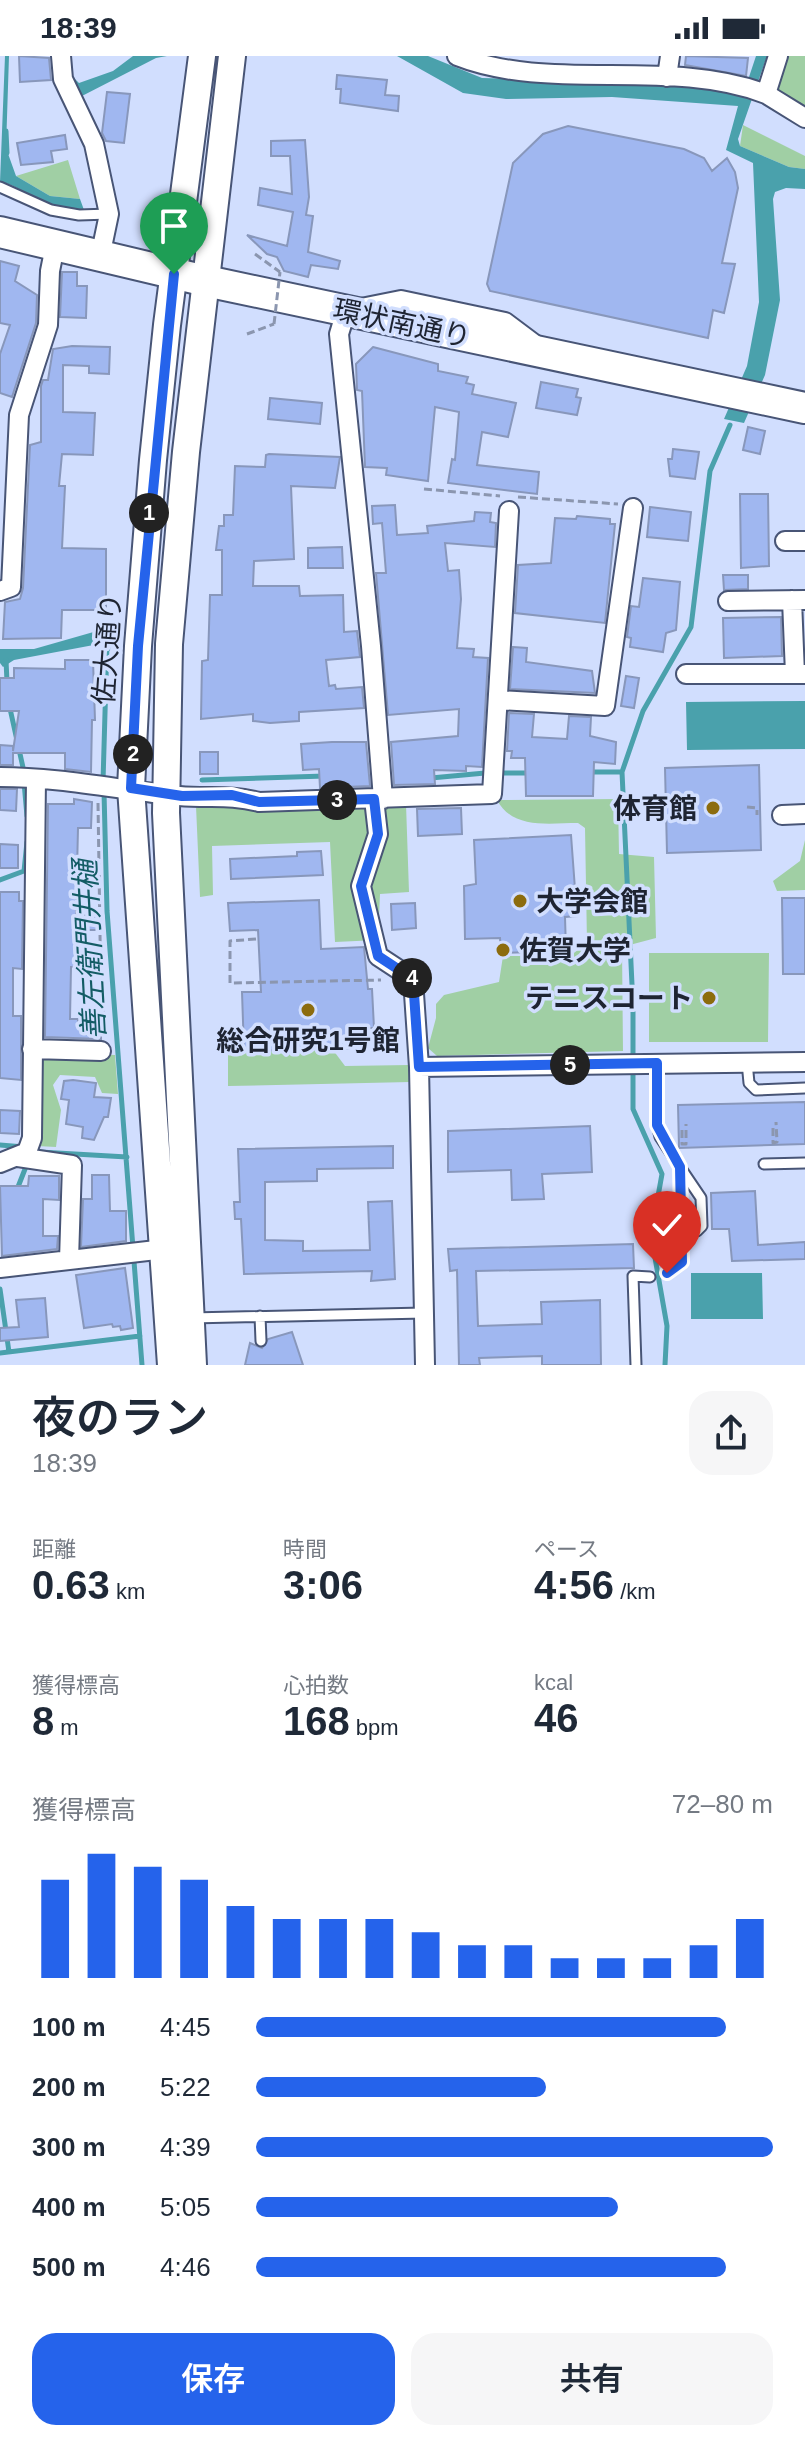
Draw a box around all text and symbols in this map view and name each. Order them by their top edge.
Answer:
text: 18:39 [40,11,117,44]
pin [140,192,208,274]
icon: arrive [152,204,196,248]
street label: 環状南通り [330,294,474,353]
pin: 1 [129,493,169,533]
text: 1 [143,500,155,525]
street label: 佐大通り [88,592,127,706]
pin: 2 [113,734,153,774]
text: 2 [127,741,139,766]
pin: 3 [317,780,357,820]
text: 3 [331,787,343,812]
place label: 体育館 [613,793,697,824]
marker: 体育館 [704,799,722,817]
water label: 善左衛門井樋 [68,855,111,1041]
place label: 大学会館 [536,886,648,917]
marker: 大学会館 [511,892,529,910]
place label: 佐賀大学 [519,935,631,966]
marker: 佐賀大学 [494,941,512,959]
pin: 4 [392,958,432,998]
text: 4 [406,965,418,990]
place label: テニスコート [525,983,693,1014]
marker: テニスコート [700,989,718,1007]
marker: 総合研究1号館 [299,1001,317,1019]
place label: 総合研究1号館 [216,1025,400,1056]
pin: 5 [550,1045,590,1085]
text: 5 [564,1052,576,1077]
pin [633,1191,701,1273]
icon: check [645,1203,689,1247]
button: share [689,1391,773,1475]
text: 夜のラン [32,1393,208,1442]
text: 18:39 [32,1448,97,1478]
text: 距離 [32,1537,76,1562]
text: 時間 [283,1537,327,1562]
text: ペース [534,1537,599,1562]
text: 0.63 [32,1563,110,1607]
text: 3:06 [283,1563,363,1607]
text: 4:56 [534,1563,614,1607]
text: km [110,1579,145,1604]
text: /km [614,1579,656,1604]
text: kcal [534,1670,573,1695]
text: 獲得標高 [32,1673,120,1698]
text: 心拍数 [283,1673,349,1698]
text: 46 [534,1696,579,1740]
text: 8 [32,1699,54,1743]
text: 168 [283,1699,350,1743]
text: m [54,1715,79,1740]
text: bpm [350,1715,399,1740]
text: 72–80 m [672,1789,773,1819]
text: 獲得標高 [32,1795,136,1825]
text: 100 m [32,2012,106,2042]
text: 4:45 [160,2012,211,2042]
text: 200 m [32,2072,106,2102]
text: 5:22 [160,2072,211,2102]
text: 300 m [32,2132,106,2162]
text: 4:39 [160,2132,211,2162]
text: 400 m [32,2192,106,2222]
text: 5:05 [160,2192,211,2222]
text: 500 m [32,2252,106,2282]
text: 4:46 [160,2252,211,2282]
button: 保存 [32,2333,395,2425]
button: 共有 [411,2333,773,2425]

